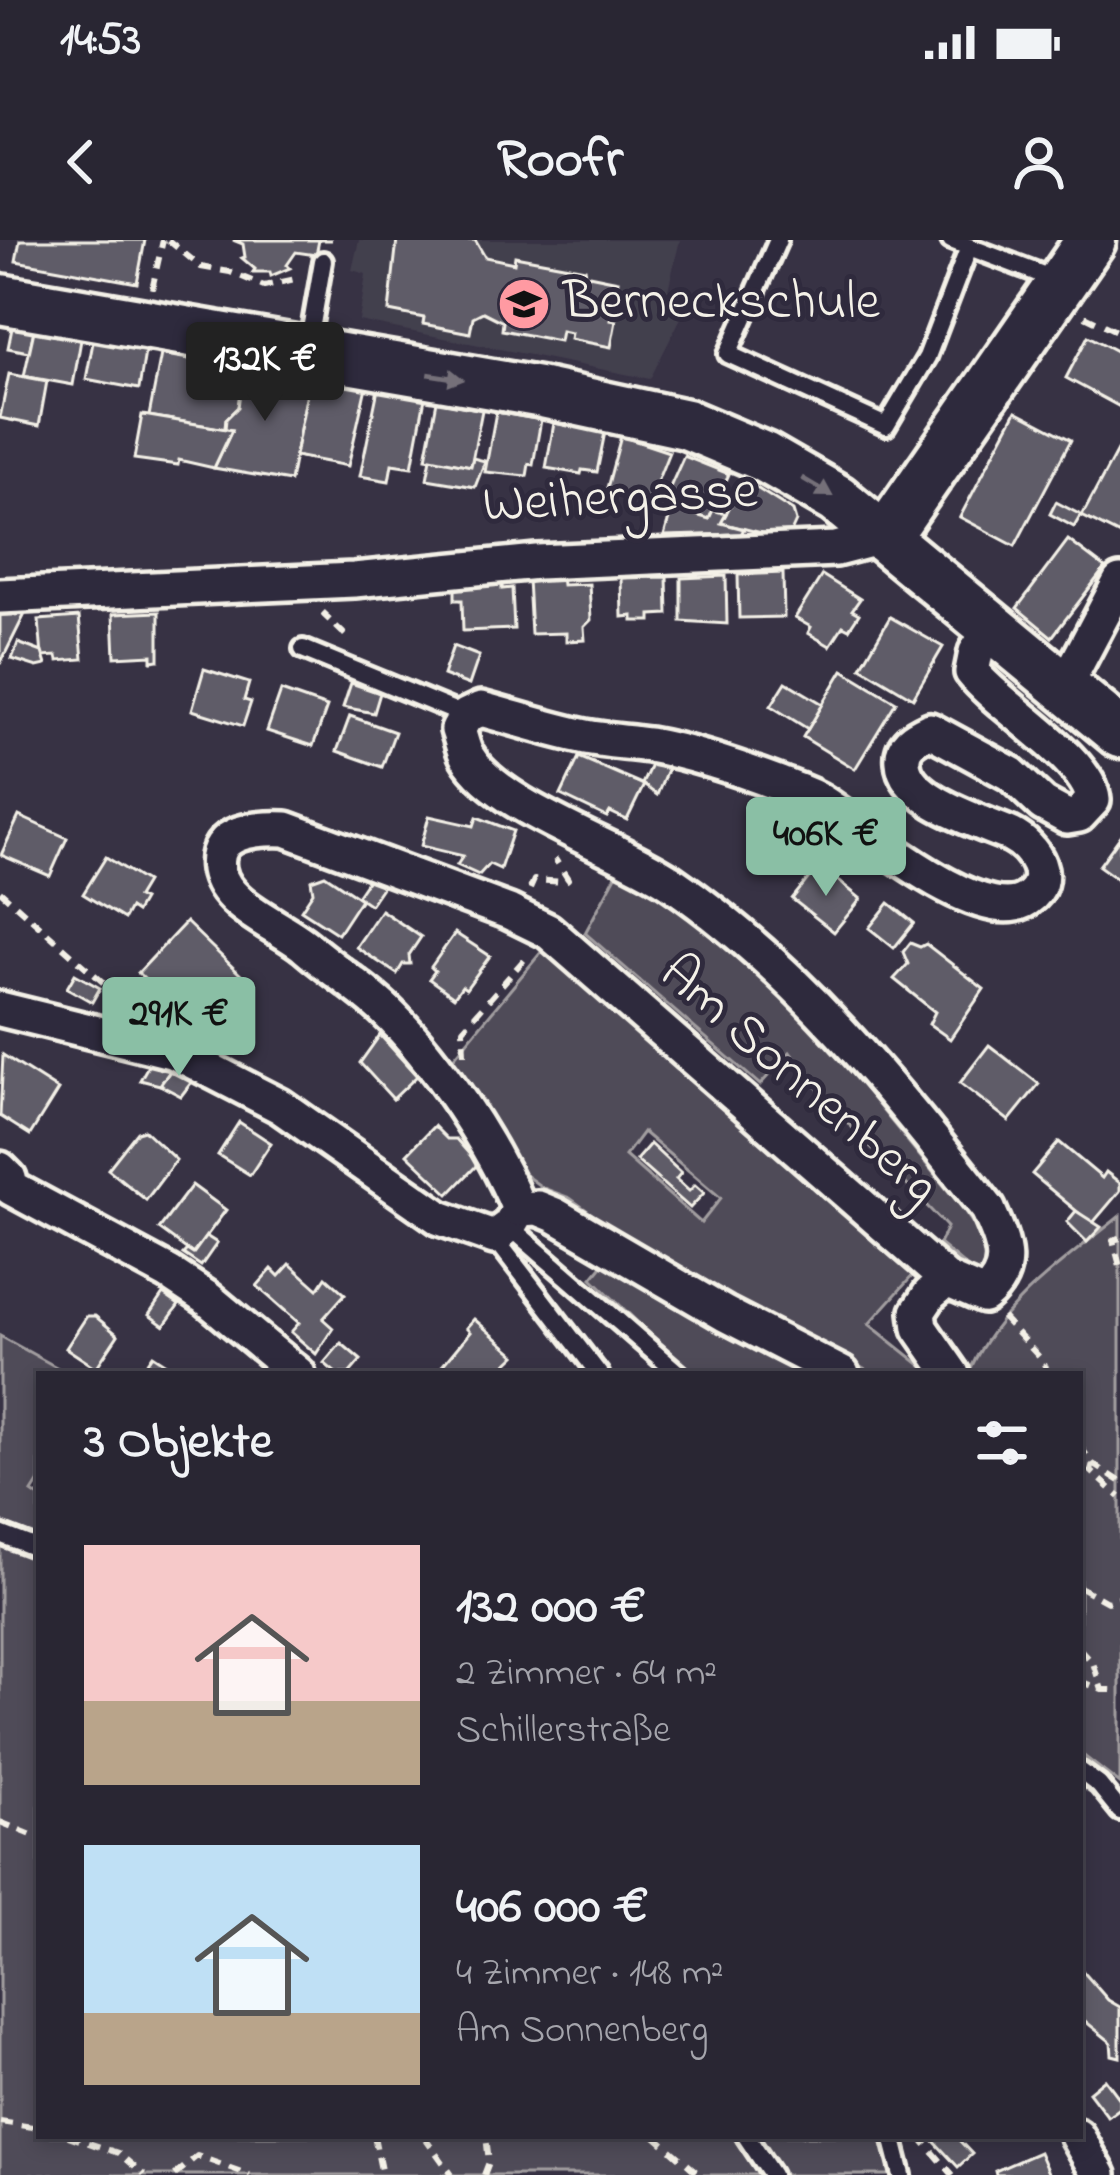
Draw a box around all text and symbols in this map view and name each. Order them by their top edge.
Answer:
text: 14:53 [60,9,141,75]
text: Roofr [497,123,623,201]
icon: back [48,129,114,195]
icon: person [1006,129,1072,195]
place label: Berneckschule [561,265,881,343]
school or university icon: Berneckschule [496,276,552,332]
pin: 132K € [167,322,363,424]
text: 132K € [213,332,317,389]
one-way arrow [428,368,465,387]
street label: Weihergasse [481,454,760,547]
one-way arrow [800,476,834,497]
pin: 406K € [728,797,924,899]
text: 406K € [773,807,879,864]
street label: Am Sonnenberg [640,937,955,1226]
pin: 291K € [81,977,277,1079]
text: 291K € [129,987,229,1044]
text: 3 Objekte [84,1406,273,1481]
icon: filters [969,1410,1035,1476]
text: 132 000 € [456,1571,646,1646]
icon: home [180,1593,324,1737]
text: 2 Zimmer · 64 m² [456,1646,717,1703]
text: Schillerstraße [456,1703,671,1760]
text: 406 000 € [456,1871,649,1946]
icon: home [180,1893,324,2037]
text: 4 Zimmer · 148 m² [456,1946,724,2003]
text: Am Sonnenberg [456,2003,708,2060]

